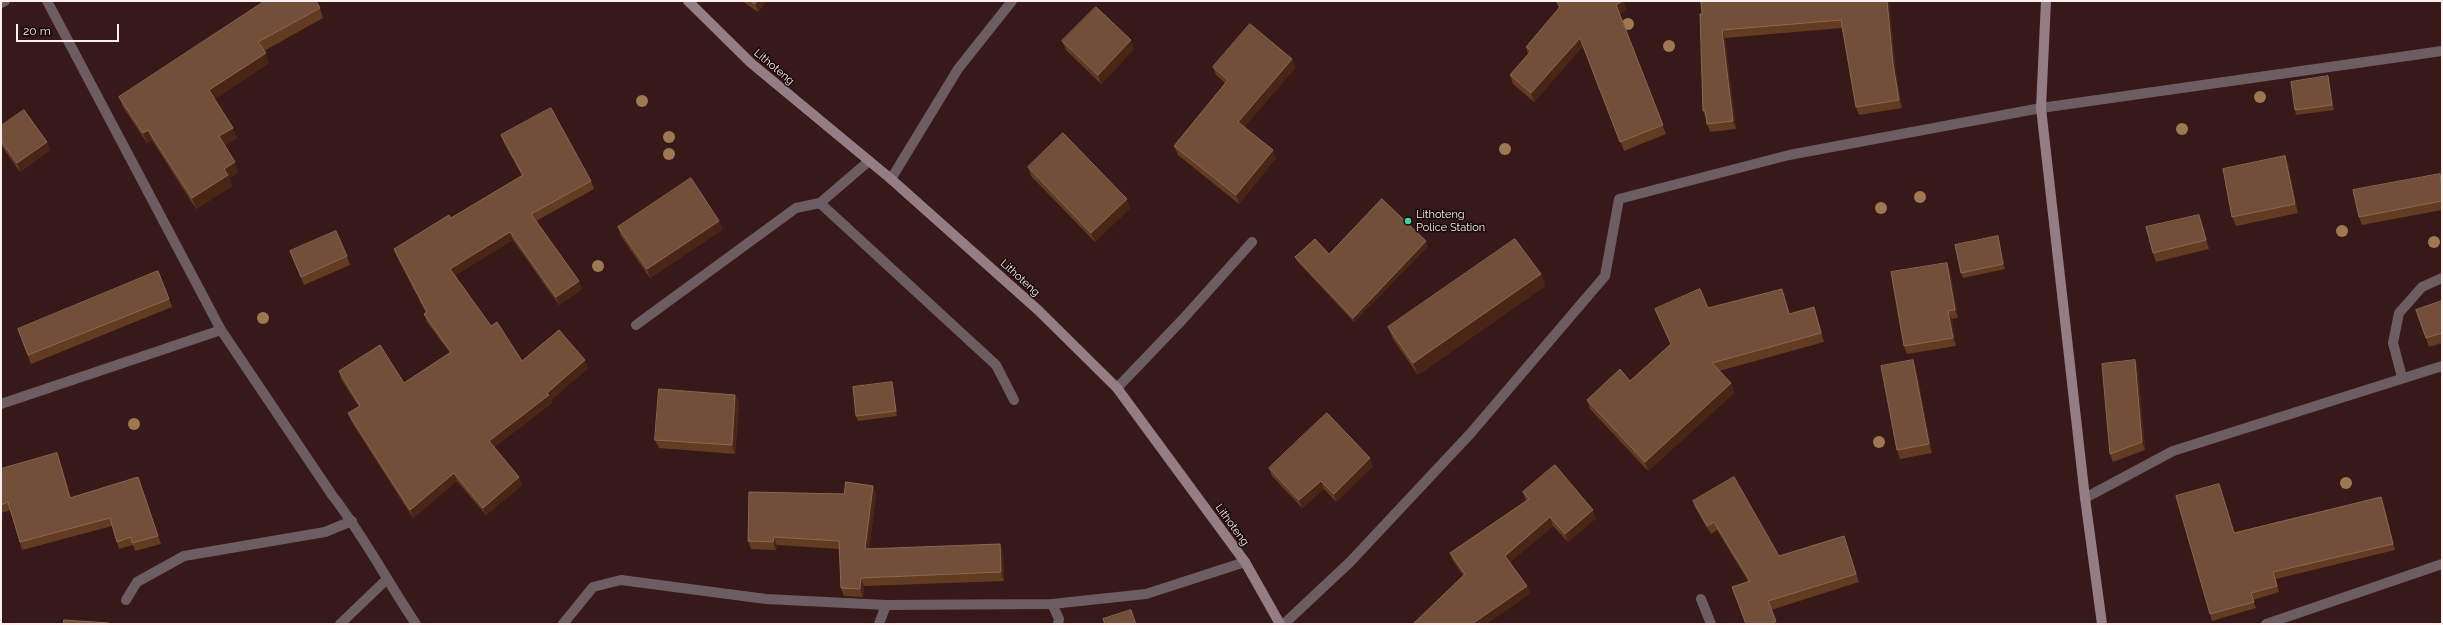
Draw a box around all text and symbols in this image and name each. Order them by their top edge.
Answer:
scale bar [18,16,121,42]
text: 20 m [23,24,51,38]
street label: Lithoteng [751,46,797,88]
place label: Lithoteng Police Station [1416,208,1485,234]
marker: Lithoteng Police Station [1403,216,1413,226]
street label: Lithoteng [998,257,1042,299]
street label: Lithoteng [1212,501,1252,549]

